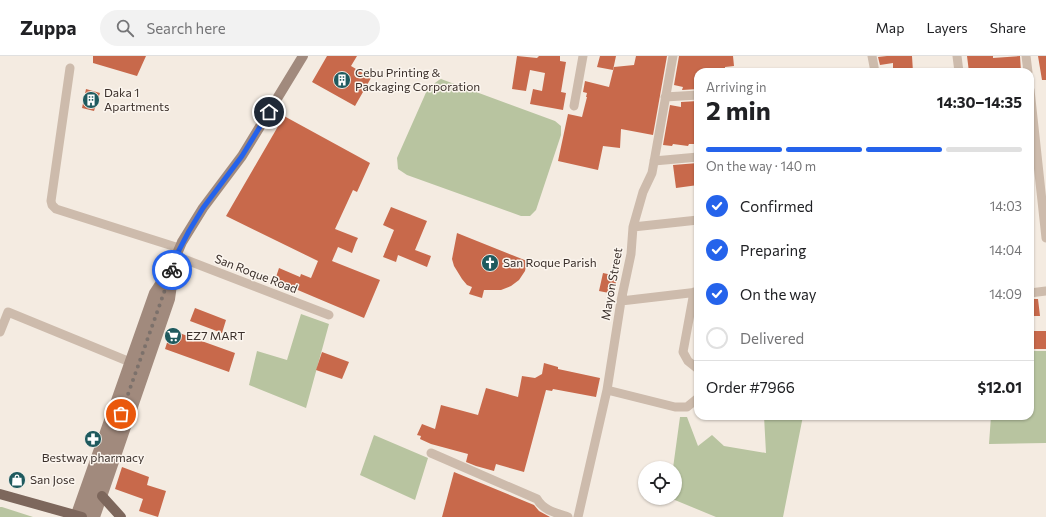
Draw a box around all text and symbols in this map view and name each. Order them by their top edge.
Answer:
search box [100,10,380,46]
text: Zuppa [20,16,76,39]
icon: search [114,17,136,39]
text: Search here [146,19,226,37]
text: Map [876,19,904,36]
text: Layers [926,19,968,36]
text: Share [990,19,1026,36]
place label: Cebu Printing & Packaging Corporation [355,65,480,93]
building icon: Cebu Printing & Packaging Corporation [332,70,352,90]
text: Arriving in [706,79,766,95]
place label: Daka 1 Apartments [104,85,169,113]
building icon: Daka 1 Apartments [81,90,101,110]
text: 14:30–14:35 [937,93,1022,111]
text: 2 min [706,94,771,125]
pin [252,95,286,129]
icon: home [258,101,280,123]
text: On the way · 140 m [706,158,816,174]
icon: check [706,195,728,217]
text: Confirmed [740,197,813,215]
text: 14:03 [990,198,1022,214]
icon: check [706,239,728,261]
text: Preparing [740,241,806,259]
text: 14:04 [989,242,1022,258]
street label: Mayon Street [598,246,624,321]
courier [152,250,192,290]
street label: San Roque Road [213,251,300,295]
church icon: San Roque Parish [480,253,500,273]
place label: San Roque Parish [503,255,597,269]
icon: bike [161,259,183,281]
icon: check [706,283,728,305]
text: On the way [740,285,817,303]
text: 14:09 [989,286,1022,302]
supermarket icon: EZ7 MART [163,326,183,346]
place label: EZ7 MART [186,328,245,342]
text: Delivered [740,329,804,347]
text: Order #7966 [706,378,795,396]
text: $12.01 [978,378,1022,396]
pin [104,397,138,431]
icon: bag [110,403,132,425]
pharmacy icon: Bestway pharmacy [83,429,103,449]
place label: Bestway pharmacy [42,450,144,464]
map controls [638,461,682,505]
button: locate [638,461,682,505]
shop icon: San Jose [7,470,27,490]
place label: San Jose [30,472,75,487]

